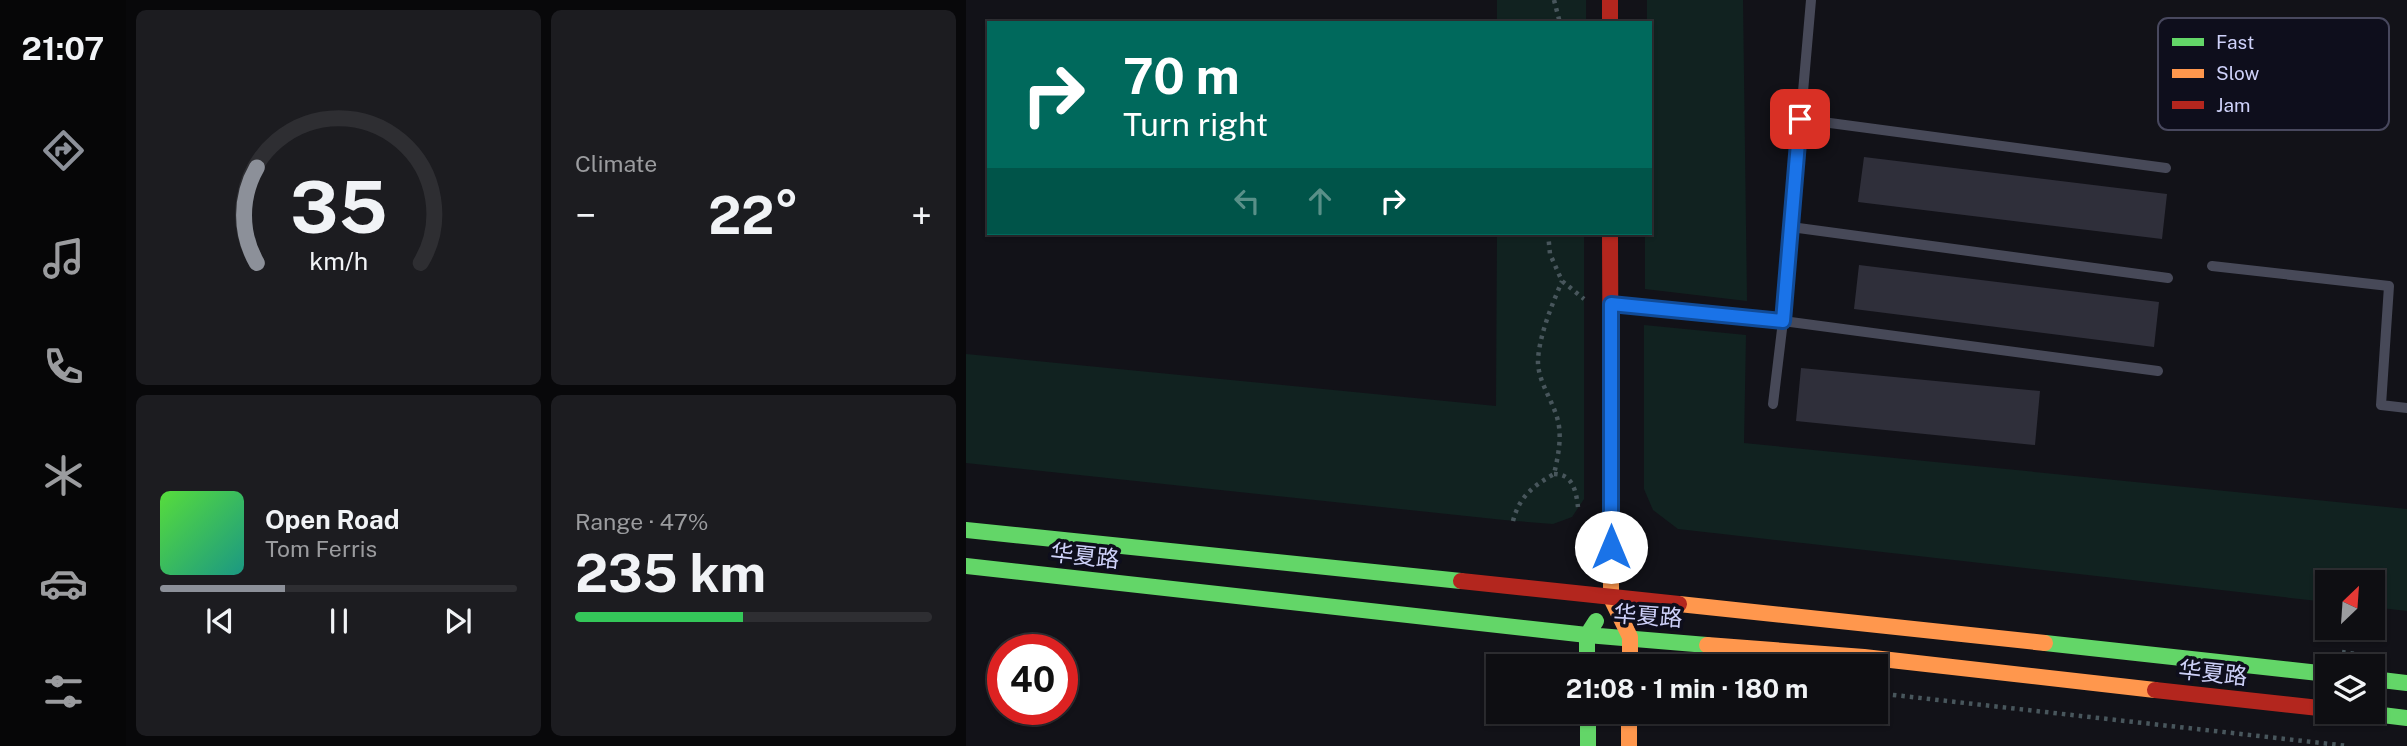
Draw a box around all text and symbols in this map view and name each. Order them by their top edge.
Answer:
legend [2158,18,2389,130]
text: 21:07 [22,30,104,67]
text: Fast [2216,31,2254,53]
text: 70 m [1123,47,1240,105]
icon: right [1008,49,1099,140]
text: Slow [2216,62,2260,84]
pin [1770,89,1830,149]
text: Jam [2216,94,2250,116]
icon: arrive [1781,100,1819,138]
text: Turn right [1123,106,1268,143]
icon: directions [39,126,88,175]
text: Climate [575,150,657,177]
text: 35 [290,165,387,250]
icon: left [1228,182,1266,220]
icon: ahead [1301,182,1339,220]
icon: right [1374,182,1412,220]
text: 22° [708,185,799,246]
text: − [575,193,596,238]
text: + [911,193,932,238]
icon: music [39,234,88,283]
text: km/h [309,246,368,276]
icon: phone [39,342,88,391]
icon: climate [39,451,88,500]
text: Open Road [265,504,400,535]
text: Range · 47% [575,508,709,535]
position arrow [1574,510,1648,584]
text: Tom Ferris [265,535,377,562]
street label: 华夏路 [1049,538,1121,573]
text: 235 km [575,543,766,604]
icon: car [39,559,88,608]
north arrow [2315,570,2385,640]
map controls [2315,570,2385,724]
street label: 华夏路 [1613,600,1683,631]
icon: previous [201,602,239,640]
icon: pause [320,602,358,640]
icon: next [439,602,477,640]
speed limit sign: 40 [987,634,1078,725]
button: layers [2315,654,2385,724]
street label: 华夏路 [2177,655,2249,690]
icon: filters [39,667,88,716]
text: 21:08 · 1 min · 180 m [1566,673,1808,704]

